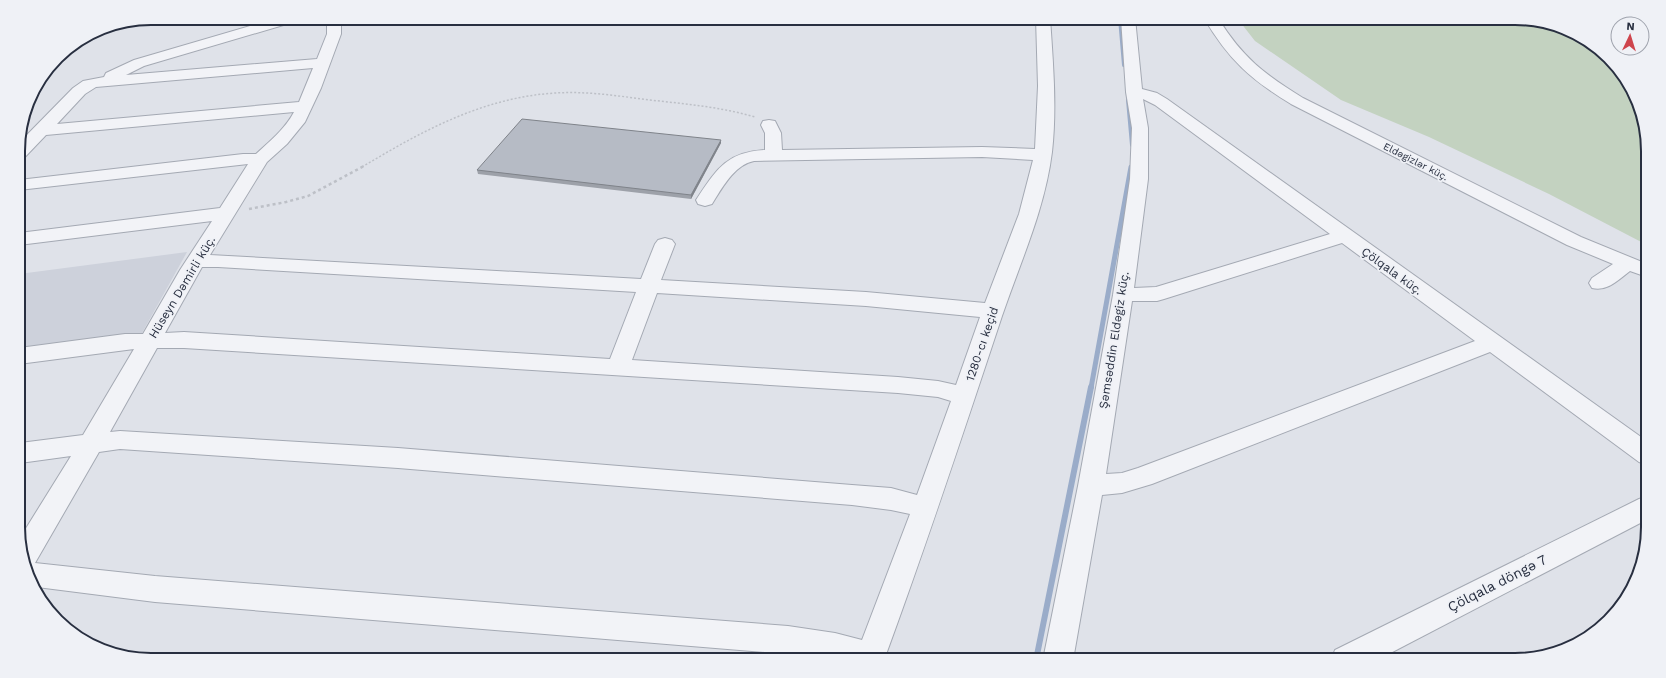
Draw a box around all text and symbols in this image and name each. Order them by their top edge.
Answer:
north arrow [1610,16,1650,56]
text: N [1626,20,1635,33]
street label: Eldəgizlər küç. [1382,140,1450,182]
street label: Hüseyn Dəmirli küç. [146,233,218,341]
street label: Çölqala küç. [1359,244,1425,298]
street label: Şəmsəddin Eldəgiz küç. [1096,270,1132,410]
street label: 1280-cı keçid [963,305,1001,383]
street label: Çölqala döngə 7 [1445,551,1549,615]

